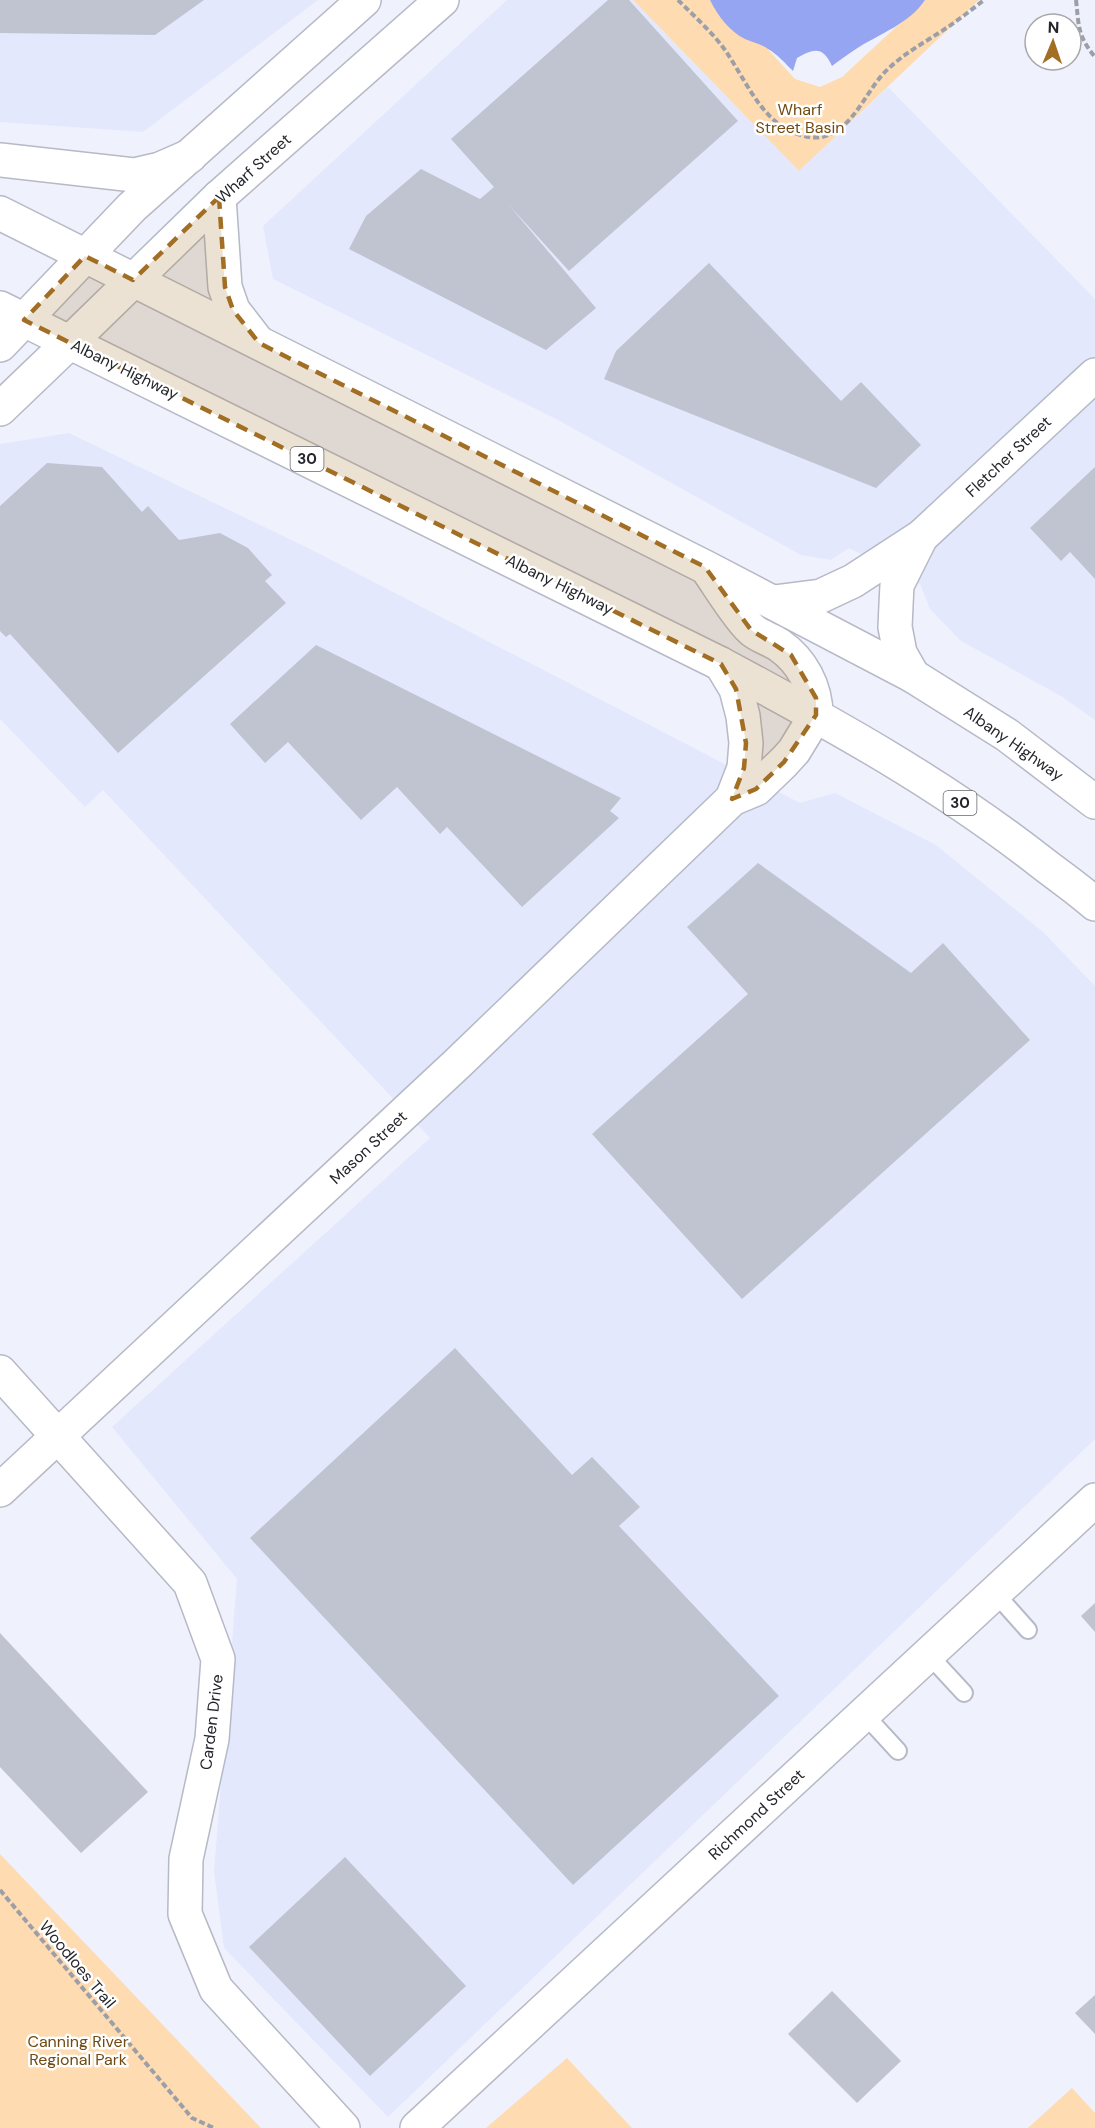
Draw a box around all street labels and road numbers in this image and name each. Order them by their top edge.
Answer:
street label: Wharf Street [211,129,295,208]
street label: Albany Highway [68,334,182,405]
street label: Fletcher Street [961,411,1056,502]
road number: 30 [290,447,324,471]
street label: Albany Highway [503,549,617,620]
street label: Albany Highway [960,701,1068,786]
road number: 30 [944,791,976,815]
street label: Mason Street [325,1106,412,1189]
street label: Carden Drive [195,1673,228,1771]
street label: Richmond Street [704,1764,809,1864]
street label: Woodloes Trail [35,1916,120,2013]

